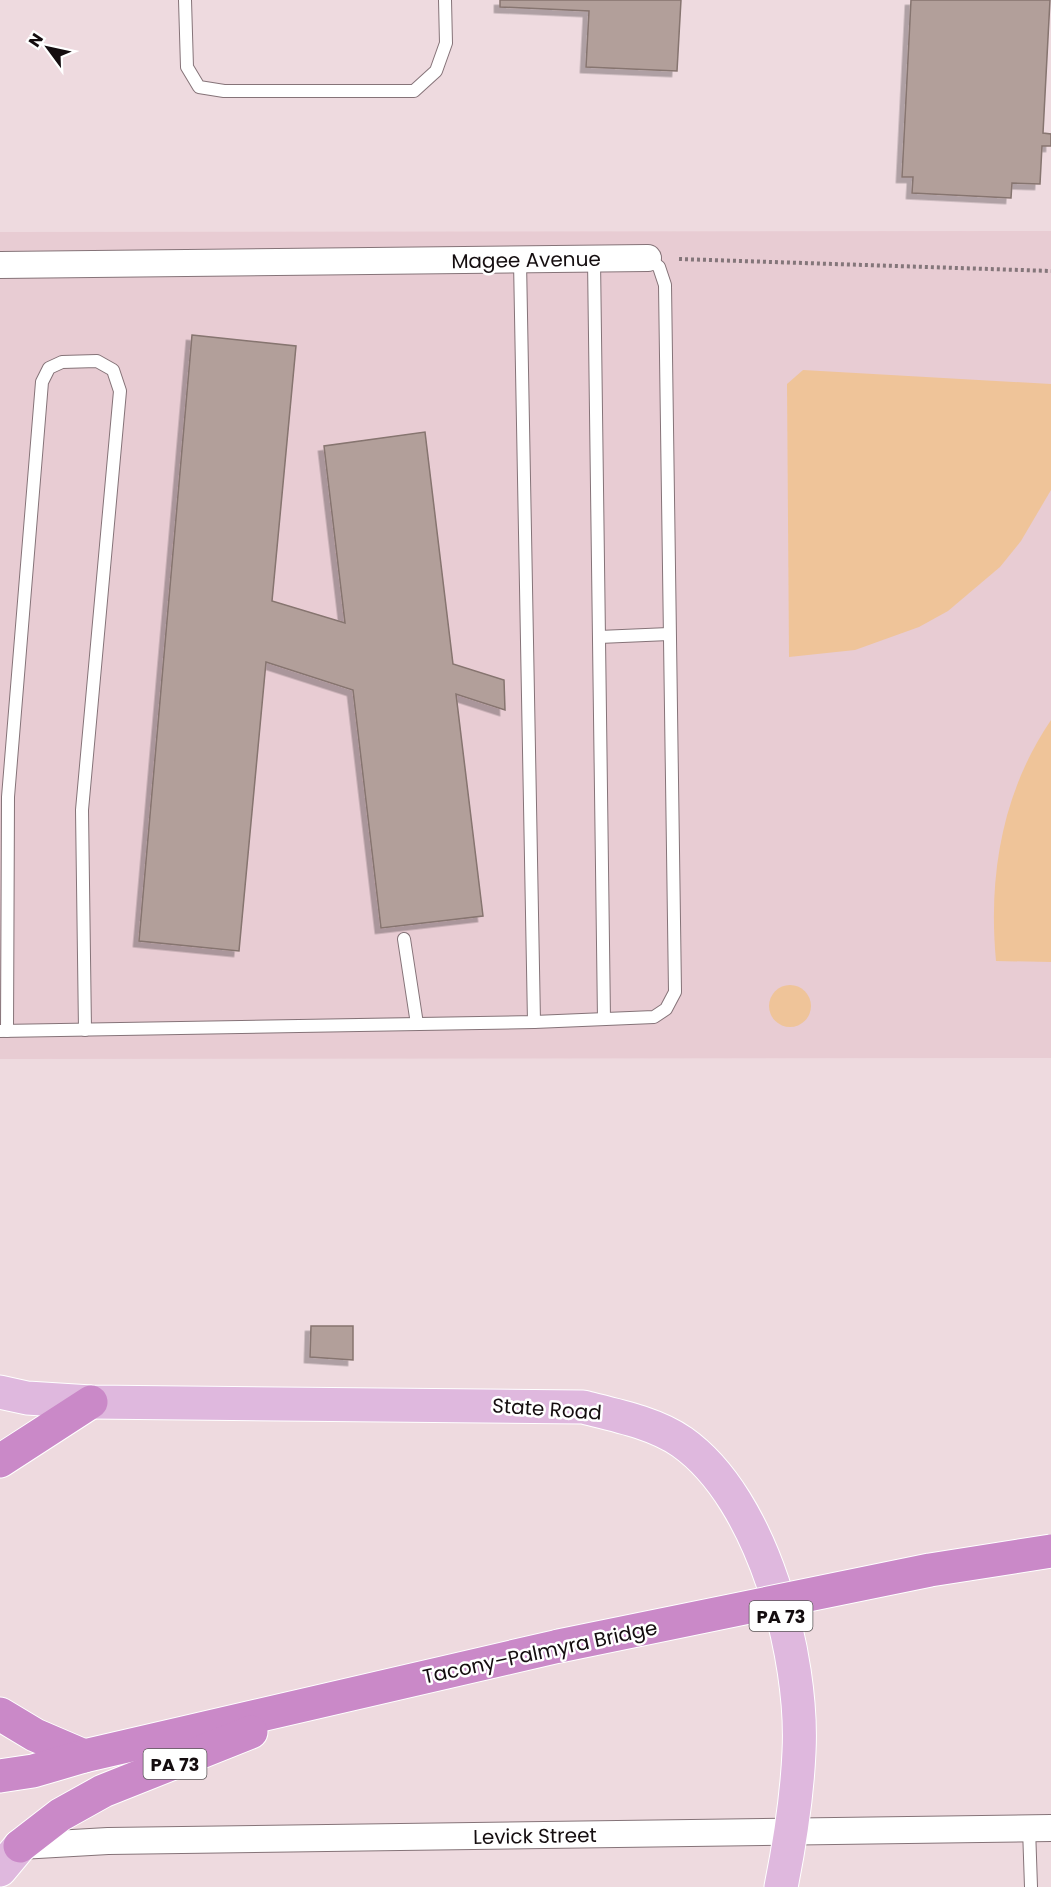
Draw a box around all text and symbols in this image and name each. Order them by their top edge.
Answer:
north arrow [18,18,78,78]
text: N [23,29,49,51]
street label: Magee Avenue [451,245,601,275]
street label: State Road [491,1391,603,1427]
road number: PA 73 [750,1601,812,1631]
street label: Tacony–Palmyra Bridge [420,1613,660,1691]
road number: PA 73 [144,1749,207,1779]
street label: Levick Street [473,1821,597,1851]

